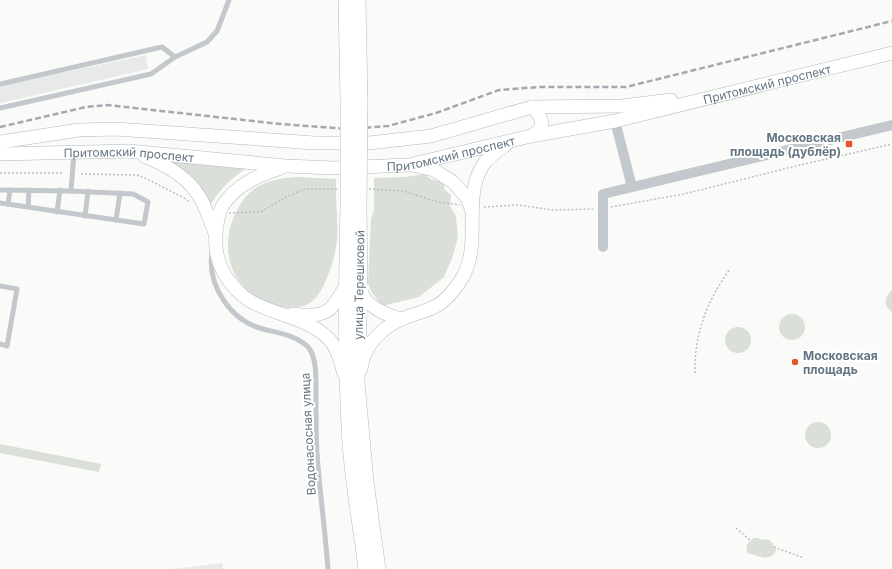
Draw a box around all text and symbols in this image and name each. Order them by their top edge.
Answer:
street label: Притомский проспект [702,61,833,107]
place label: Московская площадь (дублёр) [730,130,841,159]
street label: Притомский проспект [386,132,517,173]
marker: Московская площадь (дублёр) [844,139,854,149]
street label: Притомский проспект [63,143,195,165]
street label: улица Терешковой [351,230,367,340]
place label: Московская площадь [803,348,878,377]
marker: Московская площадь [790,357,800,367]
street label: Водонасосная улица [297,372,319,496]

